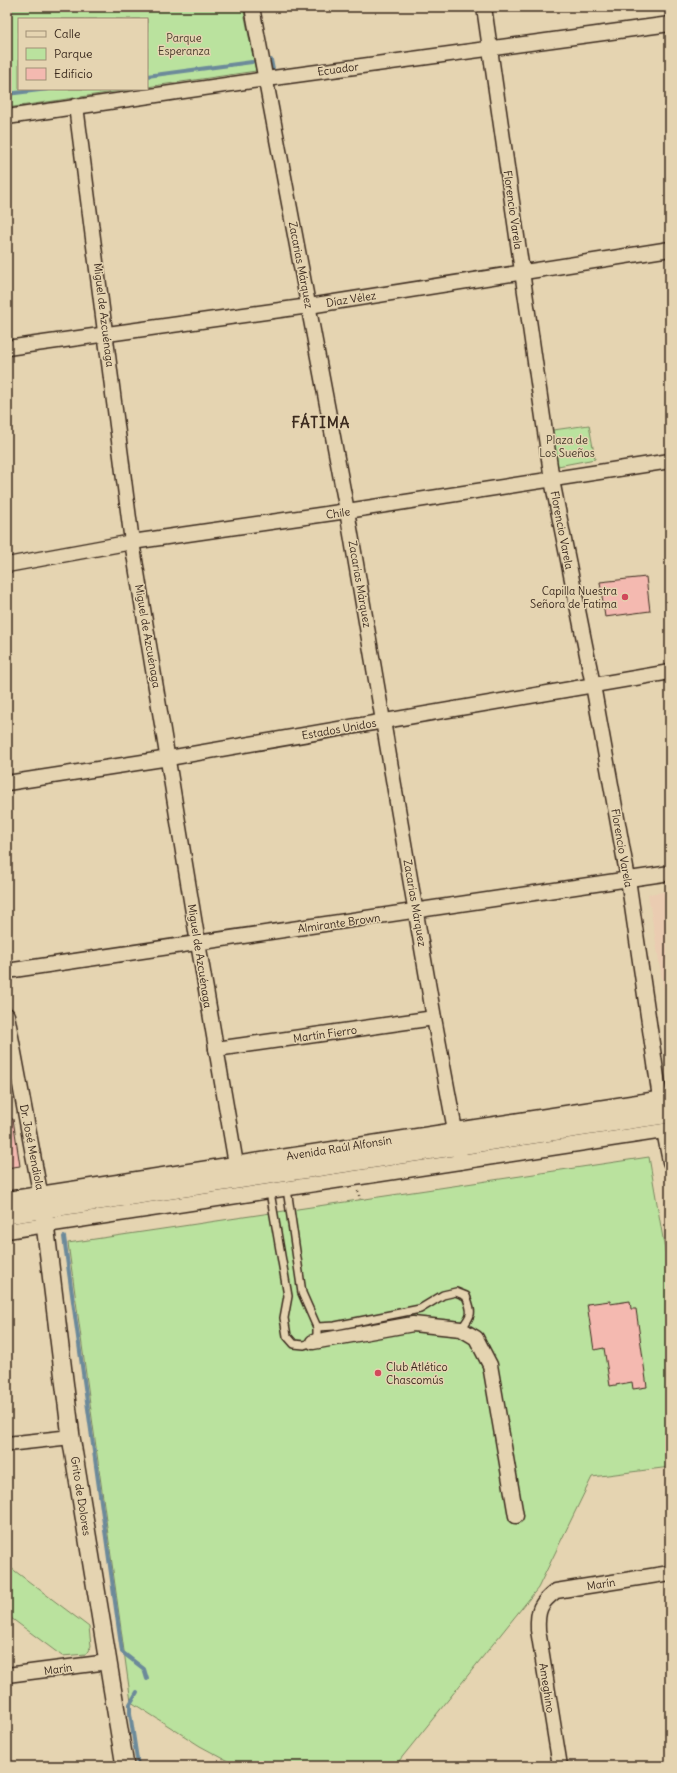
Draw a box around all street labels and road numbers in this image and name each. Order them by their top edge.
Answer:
street label: Ecuador [316,59,360,79]
street label: Florencio Varela [501,170,525,250]
street label: Zacarias Márquez [286,220,316,310]
street label: Miguel de Azcuénaga [91,262,117,368]
street label: Díaz Vélez [325,288,377,310]
street label: Florencio Varela [548,490,576,570]
street label: Chile [325,504,351,522]
street label: Zacarias Márquez [345,539,375,629]
street label: Miguel de Azcuénaga [132,583,164,689]
street label: Estados Unidos [301,716,377,742]
street label: Florencio Varela [608,808,636,888]
street label: Zacarias Márquez [400,858,430,948]
street label: Miguel de Azcuénaga [185,903,215,1009]
street label: Almirante Brown [297,910,381,936]
street label: Martín Fierro [292,1023,358,1045]
street label: Dr. José Mendiola [17,1103,47,1191]
street label: Avenida Raúl Alfonsín [285,1133,393,1163]
street label: Grito de Dolores [68,1455,94,1537]
street label: Marín [586,1575,616,1593]
street label: Marín [43,1660,73,1678]
street label: Ameghino [536,1662,558,1714]

